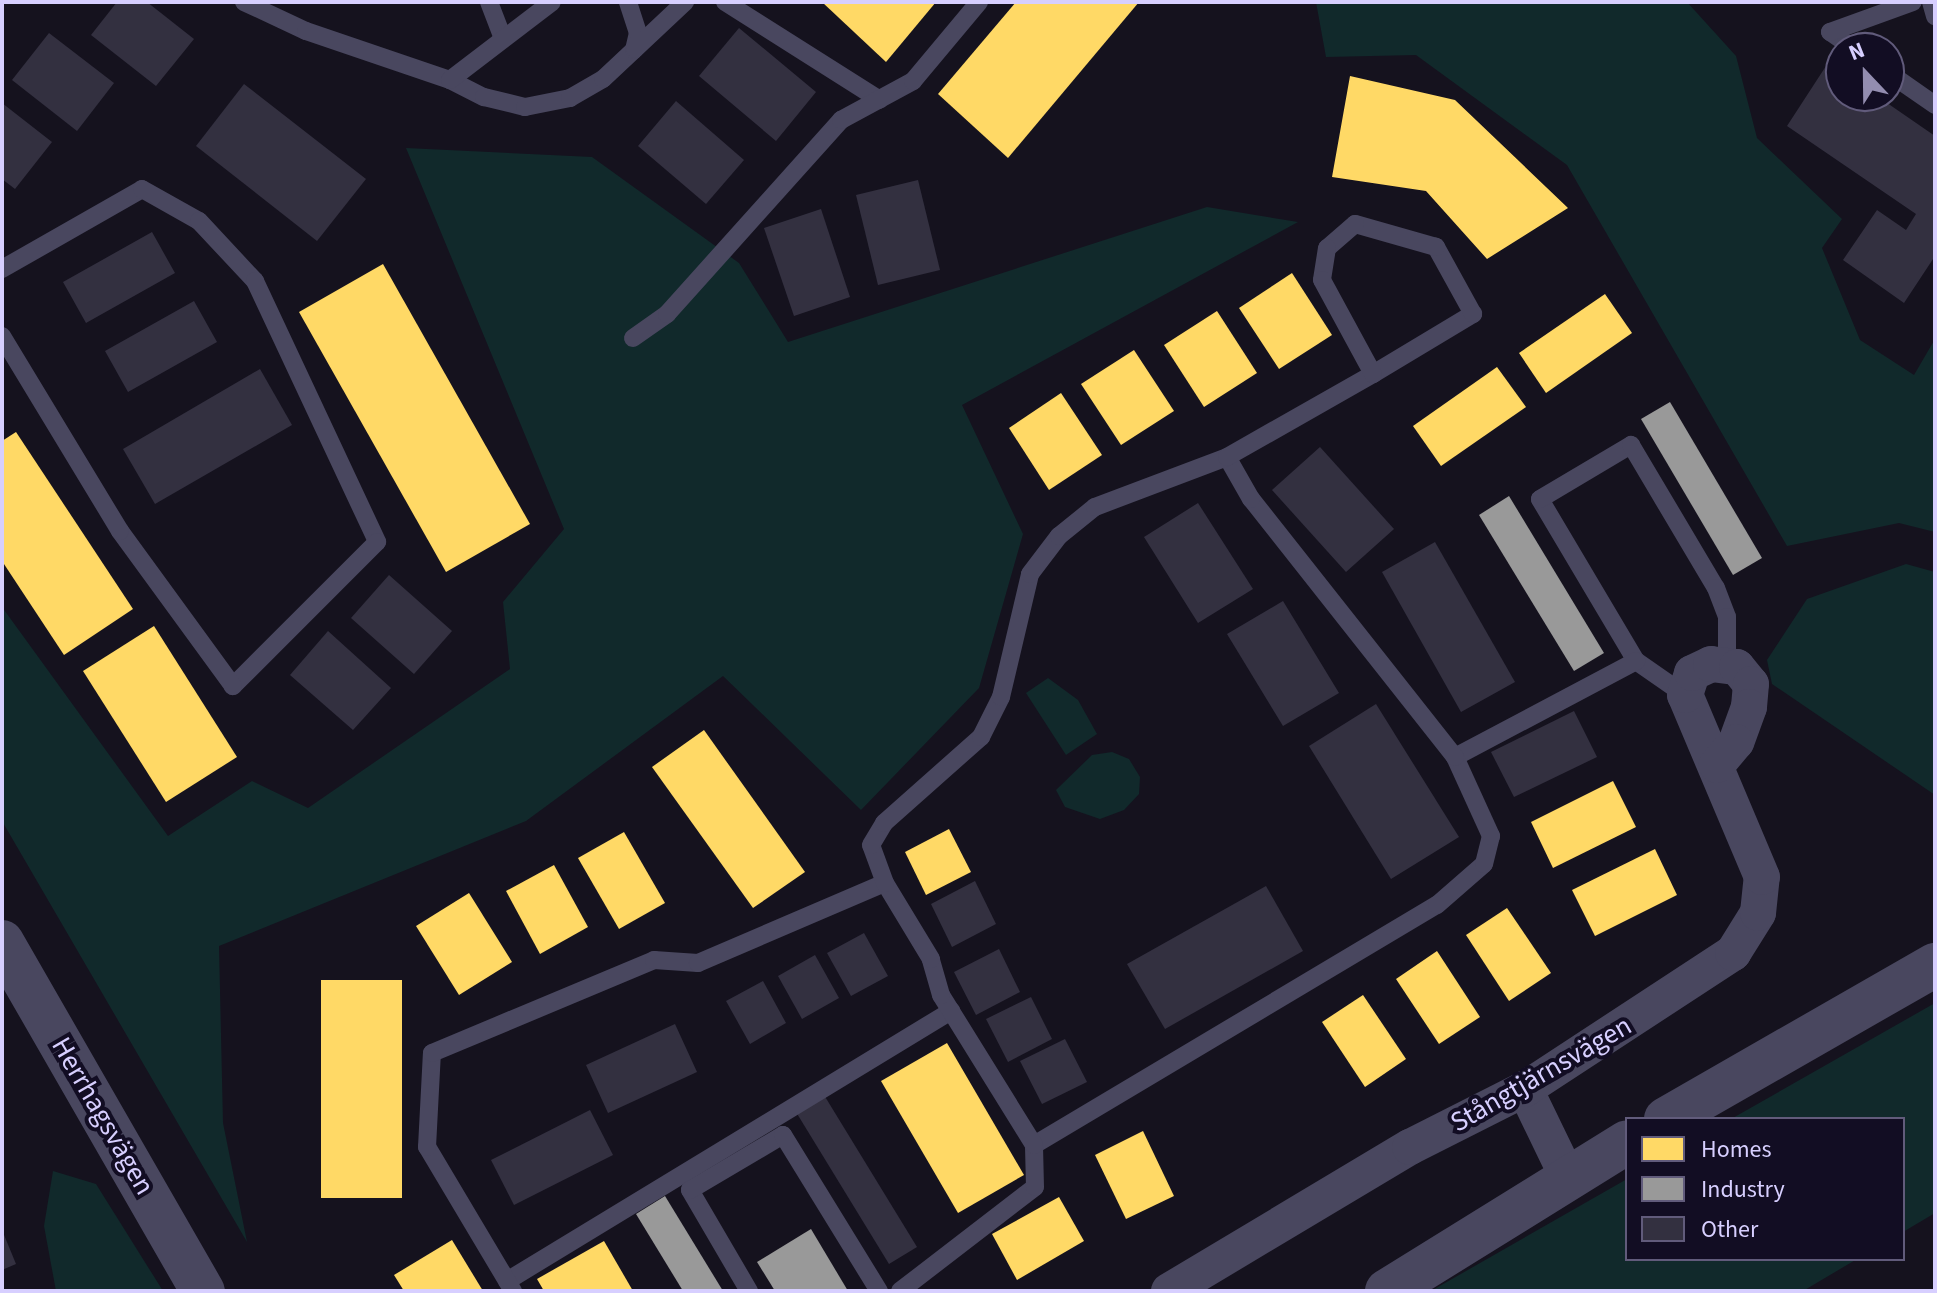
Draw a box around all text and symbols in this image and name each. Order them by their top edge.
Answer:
north arrow [1825,32,1905,112]
text: N [1844,34,1870,69]
street label: Stångtjärnsvägen [1444,1009,1638,1139]
street label: Herrhagsvägen [44,1031,162,1201]
legend [1625,1117,1905,1261]
text: Homes [1701,1132,1772,1167]
text: Industry [1701,1172,1785,1207]
text: Other [1701,1212,1758,1247]

